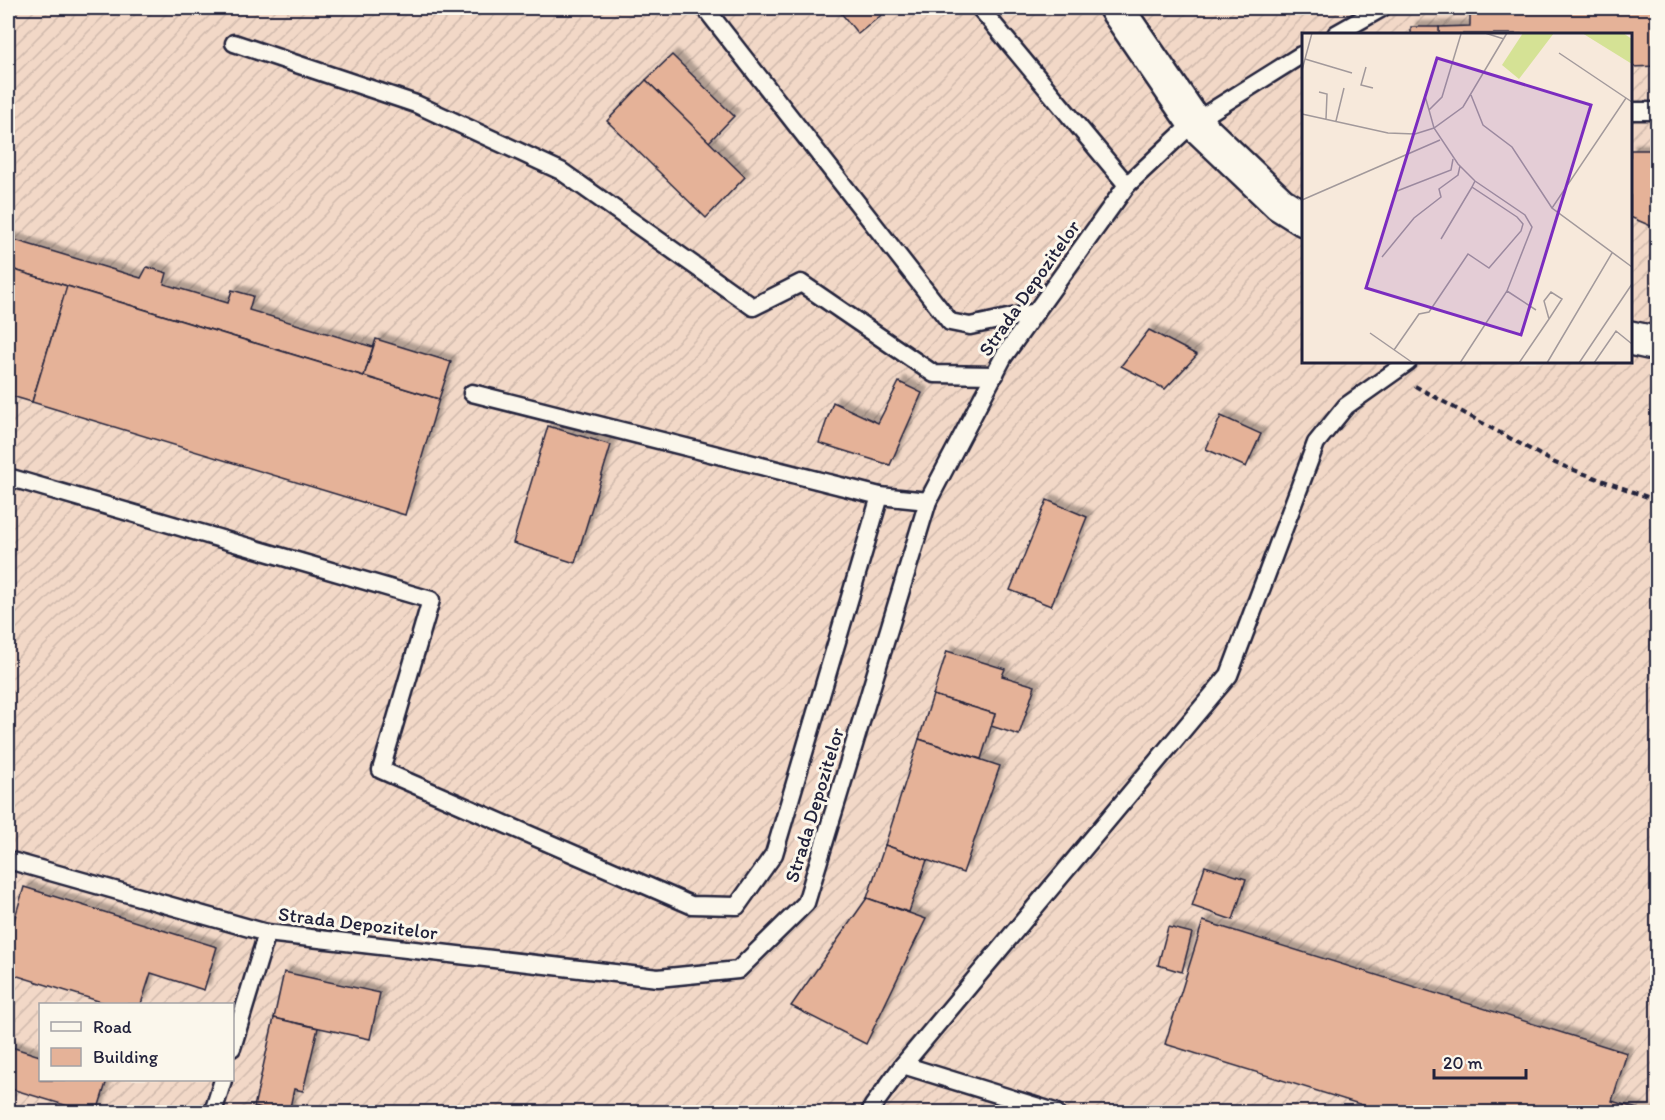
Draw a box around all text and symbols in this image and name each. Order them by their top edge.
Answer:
inset map [1302,33,1632,363]
street label: Strada Depozitelor [973,215,1085,361]
street label: Strada Depozitelor [779,724,849,885]
street label: Strada Depozitelor [277,901,440,945]
legend [39,1003,234,1081]
text: Road [93,1016,132,1038]
scale bar [1434,1042,1526,1080]
text: Building [93,1046,159,1068]
text: 20 m [1443,1052,1483,1074]

